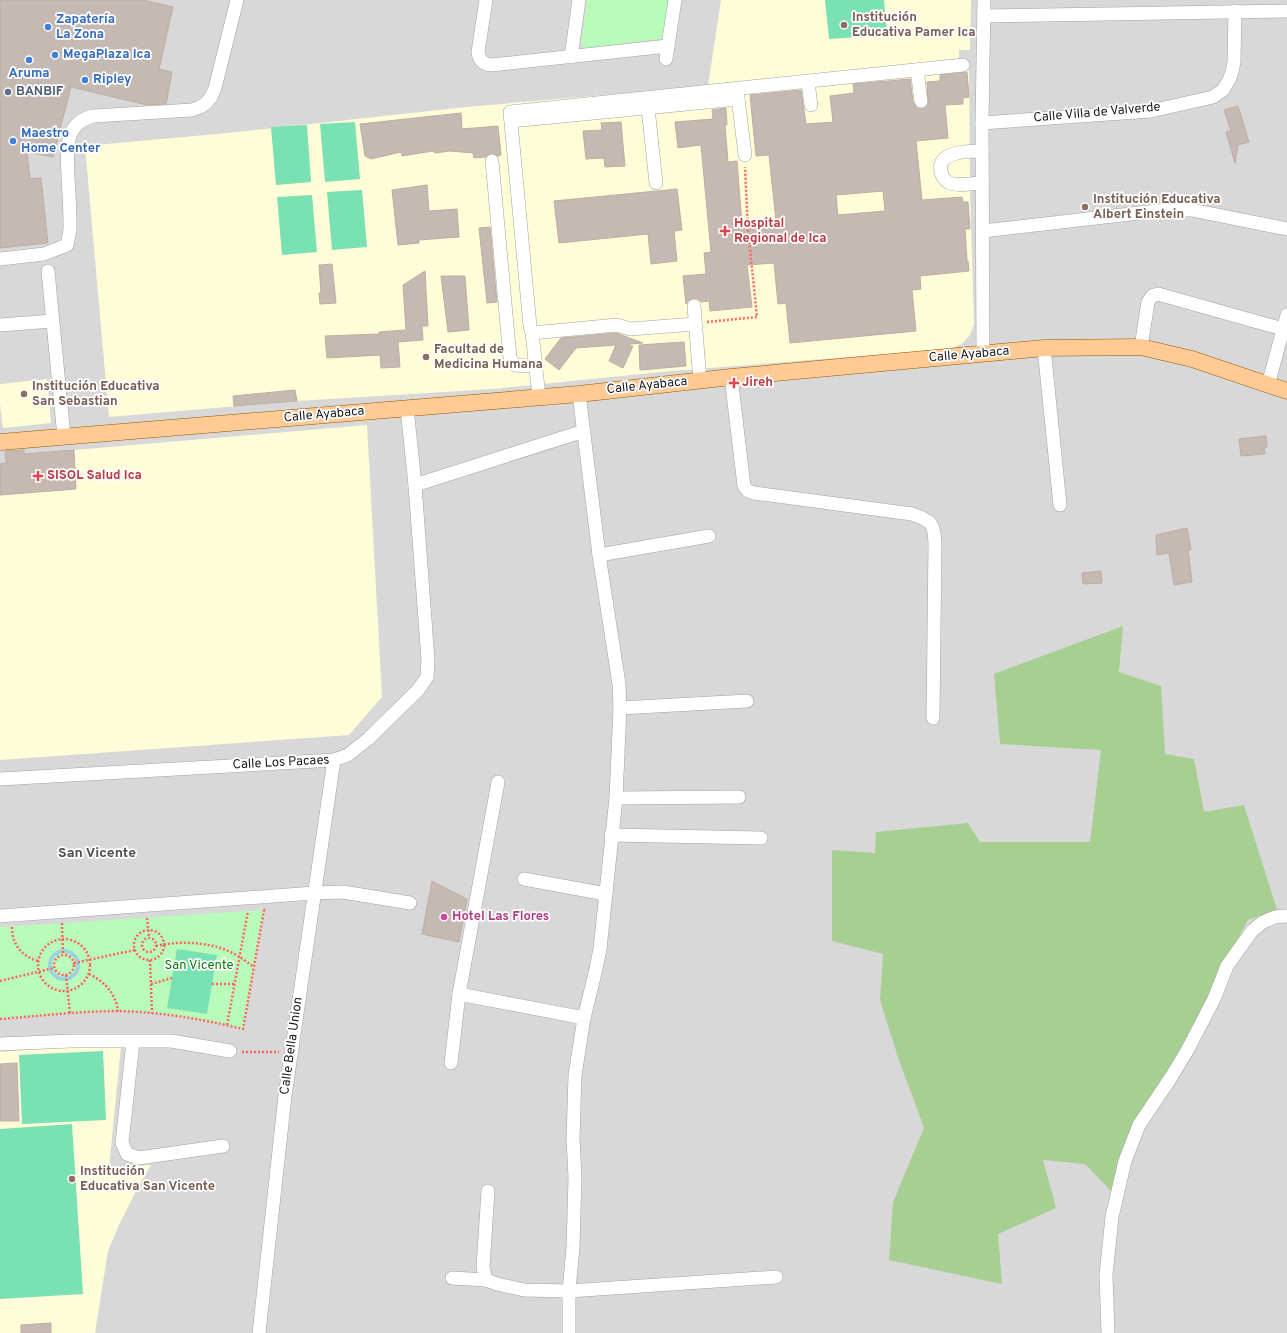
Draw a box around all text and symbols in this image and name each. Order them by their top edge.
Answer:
place label: Institución Educativa Pamer Ica [852,10,976,41]
place label: Zapatería La Zona [56,12,115,43]
marker: Institución Educativa Pamer Ica [839,20,849,30]
marker: Zapatería La Zona [43,22,53,32]
place label: MegaPlaza Ica [63,47,151,63]
marker: MegaPlaza Ica [50,50,60,60]
marker: Aruma [24,55,34,65]
place label: Aruma [8,66,50,82]
place label: Ripley [93,72,132,88]
marker: Ripley [80,75,90,85]
place label: BANBIF [16,84,64,100]
marker: BANBIF [3,87,13,97]
street label: Calle Villa de Valverde [1033,99,1161,127]
place label: Maestro Home Center [21,126,101,157]
marker: Maestro Home Center [8,136,18,146]
place label: Institución Educativa Albert Einstein [1093,192,1221,223]
marker: Institución Educativa Albert Einstein [1080,202,1090,212]
place label: Hospital Regional de Ica [734,216,827,247]
marker: Hospital Regional de Ica [719,225,731,237]
place label: Facultad de Medicina Humana [434,342,543,373]
street label: Calle Ayabaca [928,344,1010,366]
marker: Facultad de Medicina Humana [421,352,431,362]
street label: Calle Ayabaca [606,374,688,398]
place label: Jireh [742,375,773,391]
marker: Jireh [729,378,739,388]
place label: Institución Educativa San Sebastian [32,379,160,410]
marker: Institución Educativa San Sebastian [19,389,29,399]
street label: Calle Ayabaca [283,404,365,426]
place label: SISOL Salud Ica [47,468,142,484]
marker: SISOL Salud Ica [32,470,44,482]
street label: Calle Los Pacaes [232,752,330,774]
district label: San Vicente [58,845,136,862]
place label: Hotel Las Flores [452,909,549,925]
marker: Hotel Las Flores [439,912,449,922]
park label: San Vicente [164,958,234,974]
street label: Calle Bella Union [277,996,307,1096]
place label: Institución Educativa San Vicente [80,1164,215,1195]
marker: Institución Educativa San Vicente [67,1174,77,1184]

